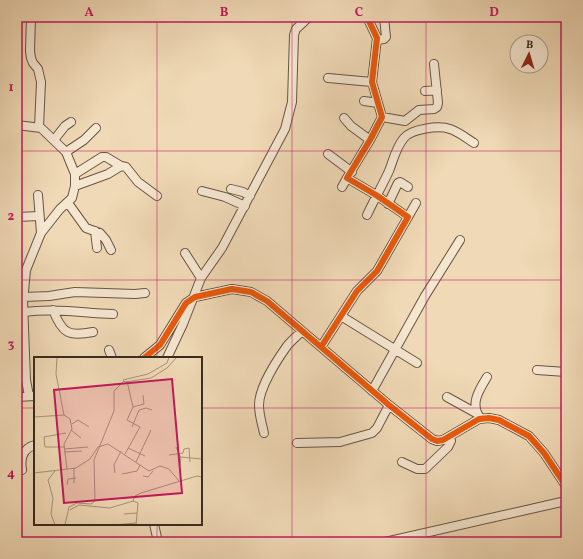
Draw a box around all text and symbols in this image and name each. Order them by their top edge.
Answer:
text: A [84,4,94,22]
text: B [220,4,229,22]
text: C [355,4,363,22]
text: D [489,4,499,22]
north arrow [509,34,549,74]
text: B [525,38,534,53]
text: 1 [8,79,14,97]
text: 2 [8,208,15,226]
text: 3 [8,336,15,354]
inset map [34,357,202,525]
text: 4 [7,465,15,483]

